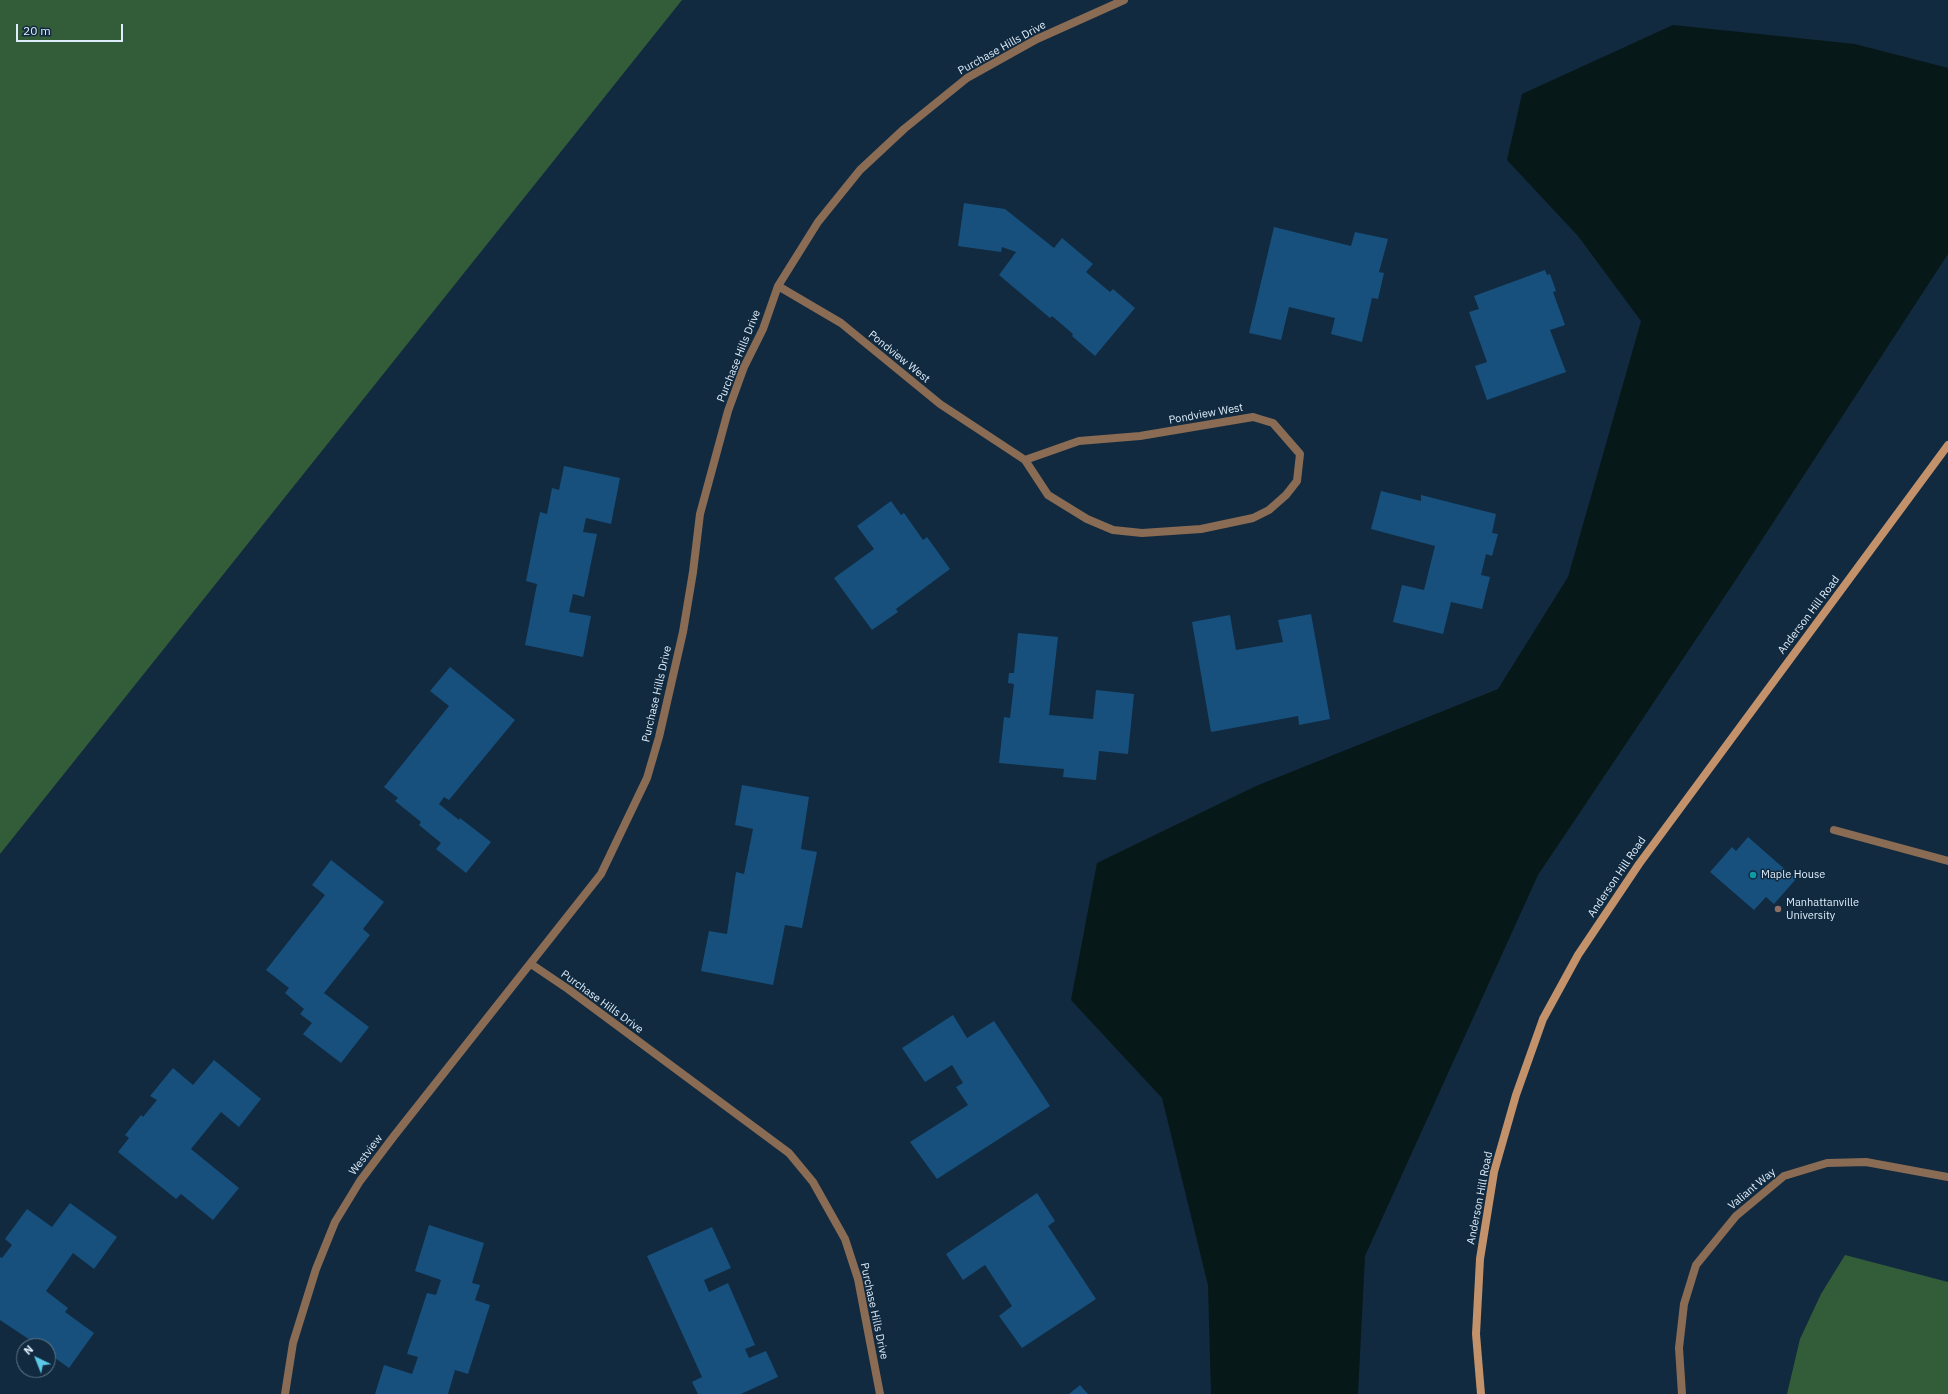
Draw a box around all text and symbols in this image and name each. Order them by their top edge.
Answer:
scale bar [18,16,125,42]
street label: Purchase Hills Drive [956,18,1048,78]
text: 20 m [23,23,51,38]
street label: Purchase Hills Drive [714,308,764,404]
street label: Pondview West [866,328,932,386]
street label: Pondview West [1168,401,1244,427]
street label: Anderson Hill Road [1775,573,1843,657]
street label: Purchase Hills Drive [639,645,675,743]
street label: Anderson Hill Road [1585,834,1649,920]
place label: Maple House [1761,868,1825,882]
marker: Maple House [1748,870,1758,880]
place label: Manhattanville University [1786,896,1859,922]
marker: Manhattanville University [1773,904,1783,914]
street label: Purchase Hills Drive [558,968,646,1036]
street label: Westview [346,1132,386,1178]
street label: Anderson Hill Road [1465,1150,1495,1246]
street label: Valiant Way [1726,1165,1778,1213]
street label: Purchase Hills Drive [857,1261,891,1361]
north arrow [16,1338,56,1378]
text: N [21,1342,36,1358]

